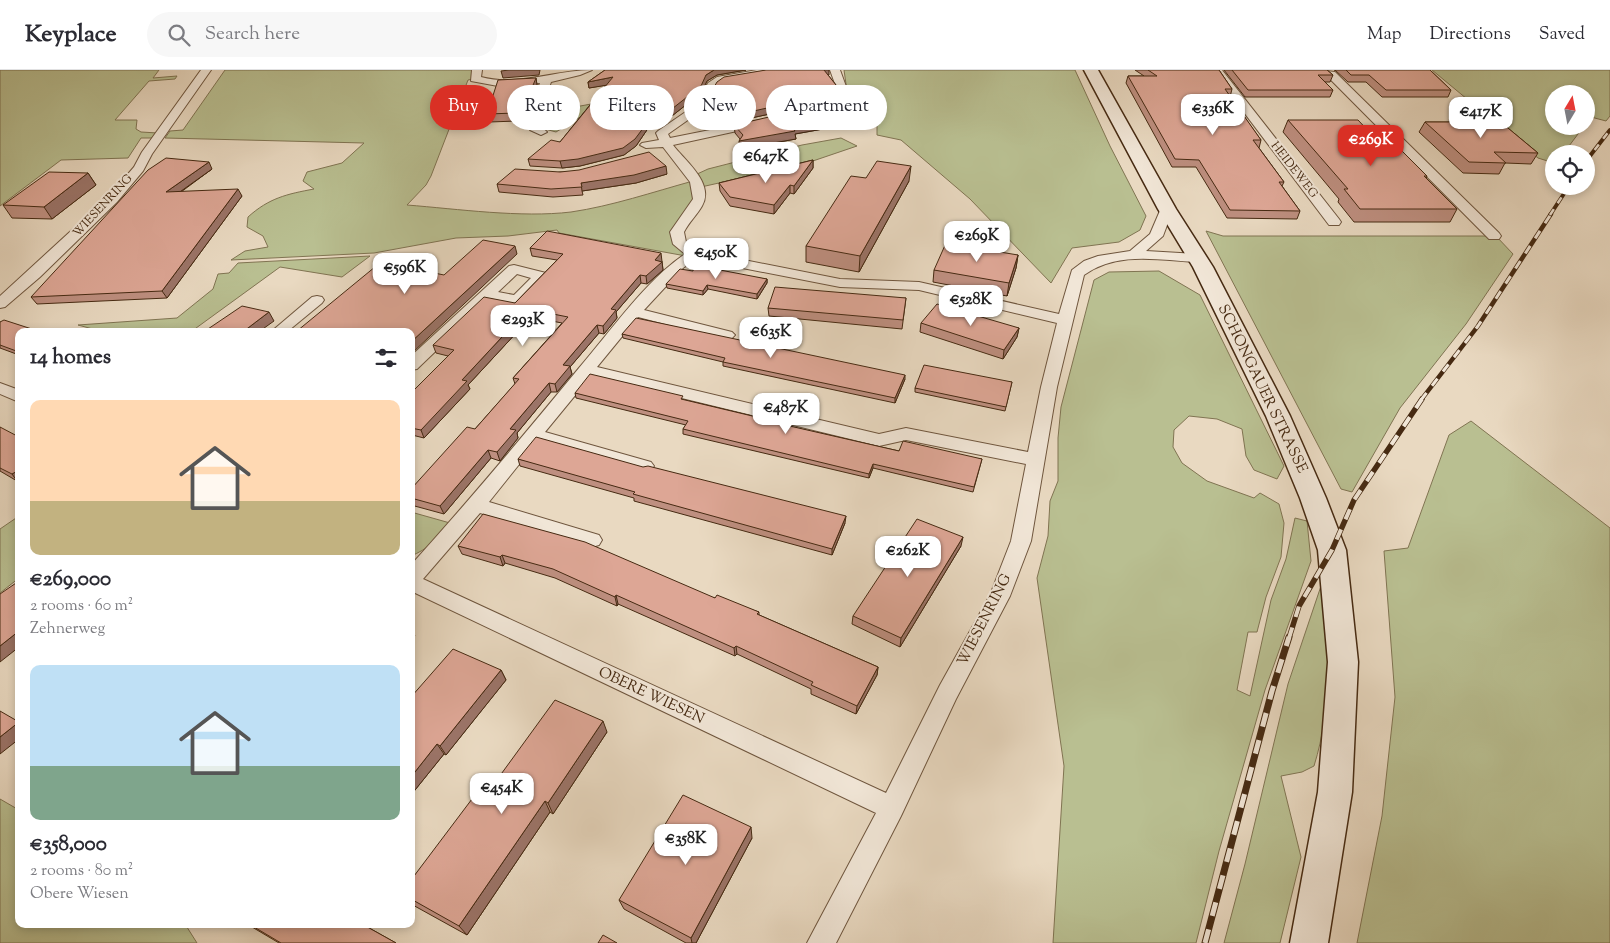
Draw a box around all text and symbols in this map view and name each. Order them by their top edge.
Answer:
search box [147,12,497,57]
text: Keyplace [25,18,117,52]
icon: search [165,21,193,49]
text: Search here [205,21,300,48]
text: Map [1367,22,1402,48]
text: Directions [1430,22,1511,48]
text: Saved [1539,22,1585,48]
chip: Buy [430,85,497,130]
chip: Rent [507,85,580,130]
chip: Filters [590,85,674,130]
chip: New [684,85,756,130]
chip: Apartment [766,85,887,130]
north arrow [1545,85,1595,135]
map controls [1545,85,1595,195]
pin: €336K [1178,93,1248,136]
pin: €417K [1446,97,1516,139]
text: €336K [1192,98,1234,121]
text: €417K [1460,101,1502,124]
pin: €269K [1336,124,1406,167]
text: €269K [1349,129,1393,152]
street label: HEIDEWEG [1266,138,1322,202]
pin: €647K [731,142,801,184]
button: locate [1545,145,1595,195]
text: €647K [743,146,789,169]
street label: WIESENRING [69,170,137,242]
pin: €269K [942,220,1012,263]
text: €269K [955,225,999,248]
pin: €450K [681,238,751,280]
text: €450K [695,242,737,265]
pin: €596K [370,252,440,295]
text: €596K [384,257,426,280]
pin: €528K [936,284,1006,327]
text: €528K [950,289,992,312]
street label: SCHONGAUER STRASSE [1212,301,1312,477]
pin: €293K [488,304,558,347]
text: €293K [502,309,544,332]
pin: €635K [736,316,806,359]
text: €635K [750,321,792,344]
text: 14 homes [30,343,111,373]
icon: filters [372,344,400,372]
pin: €487K [751,392,821,435]
text: €487K [764,397,808,420]
icon: home [170,433,260,523]
pin: €262K [873,536,943,578]
text: €262K [886,540,930,563]
text: €269,000 [30,565,111,595]
street label: WIESENRING [953,570,1017,670]
text: 2 rooms · 60 m² [30,595,133,618]
text: Zehnerweg [30,618,105,641]
street label: OBERE WIESEN [594,662,708,730]
icon: home [170,698,260,788]
pin: €454K [467,772,537,815]
text: €454K [481,777,523,800]
pin: €358K [651,824,721,866]
text: €358K [665,828,707,851]
text: €358,000 [30,830,107,860]
text: 2 rooms · 80 m² [30,860,133,883]
text: Obere Wiesen [30,883,129,906]

